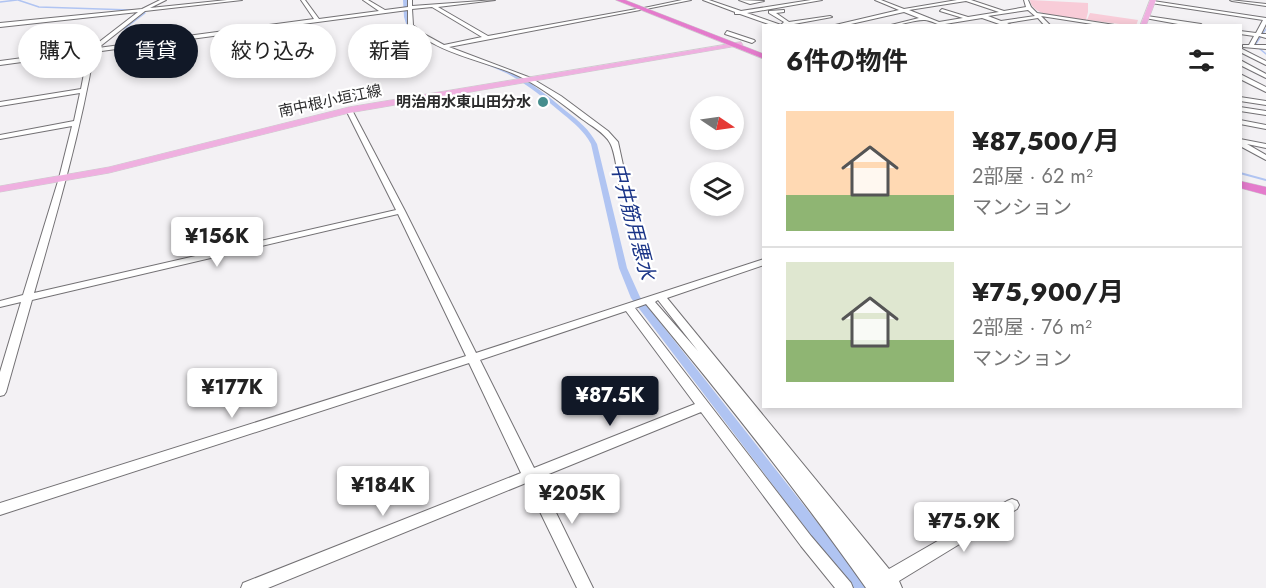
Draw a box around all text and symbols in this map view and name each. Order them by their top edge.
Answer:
chip: 購入 [18,24,102,78]
chip: 賃貸 [114,24,198,78]
chip: 絞り込み [210,24,336,78]
chip: 新着 [348,24,432,78]
text: 6件の物件 [786,42,907,80]
icon: filters [1185,44,1218,77]
street label: 南中根小垣江線 [276,79,384,123]
place label: 明治用水東山田分水 [396,91,531,113]
marker: 明治用水東山田分水 [536,95,550,109]
north arrow [690,96,744,150]
map controls [690,96,744,216]
text: ¥87,500/月 [972,122,1120,160]
icon: home [834,135,906,207]
water label: 中井筋用悪水 [603,159,663,285]
button: layers [690,162,744,216]
text: 2部屋 · 62 m² [972,162,1093,191]
text: マンション [972,193,1072,222]
pin: ¥156K [175,217,259,268]
text: ¥156K [185,222,249,251]
text: ¥75,900/月 [972,273,1124,311]
icon: home [834,286,906,358]
text: 2部屋 · 76 m² [972,313,1092,342]
text: マンション [972,344,1072,373]
pin: ¥177K [190,368,274,419]
text: ¥177K [201,373,263,402]
pin: ¥87.5K [561,376,659,427]
text: ¥87.5K [576,381,645,410]
pin: ¥184K [341,466,425,517]
text: ¥184K [351,471,415,500]
pin: ¥205K [530,474,614,525]
text: ¥205K [539,479,605,508]
pin: ¥75.9K [915,502,1013,553]
text: ¥75.9K [928,507,1000,536]

